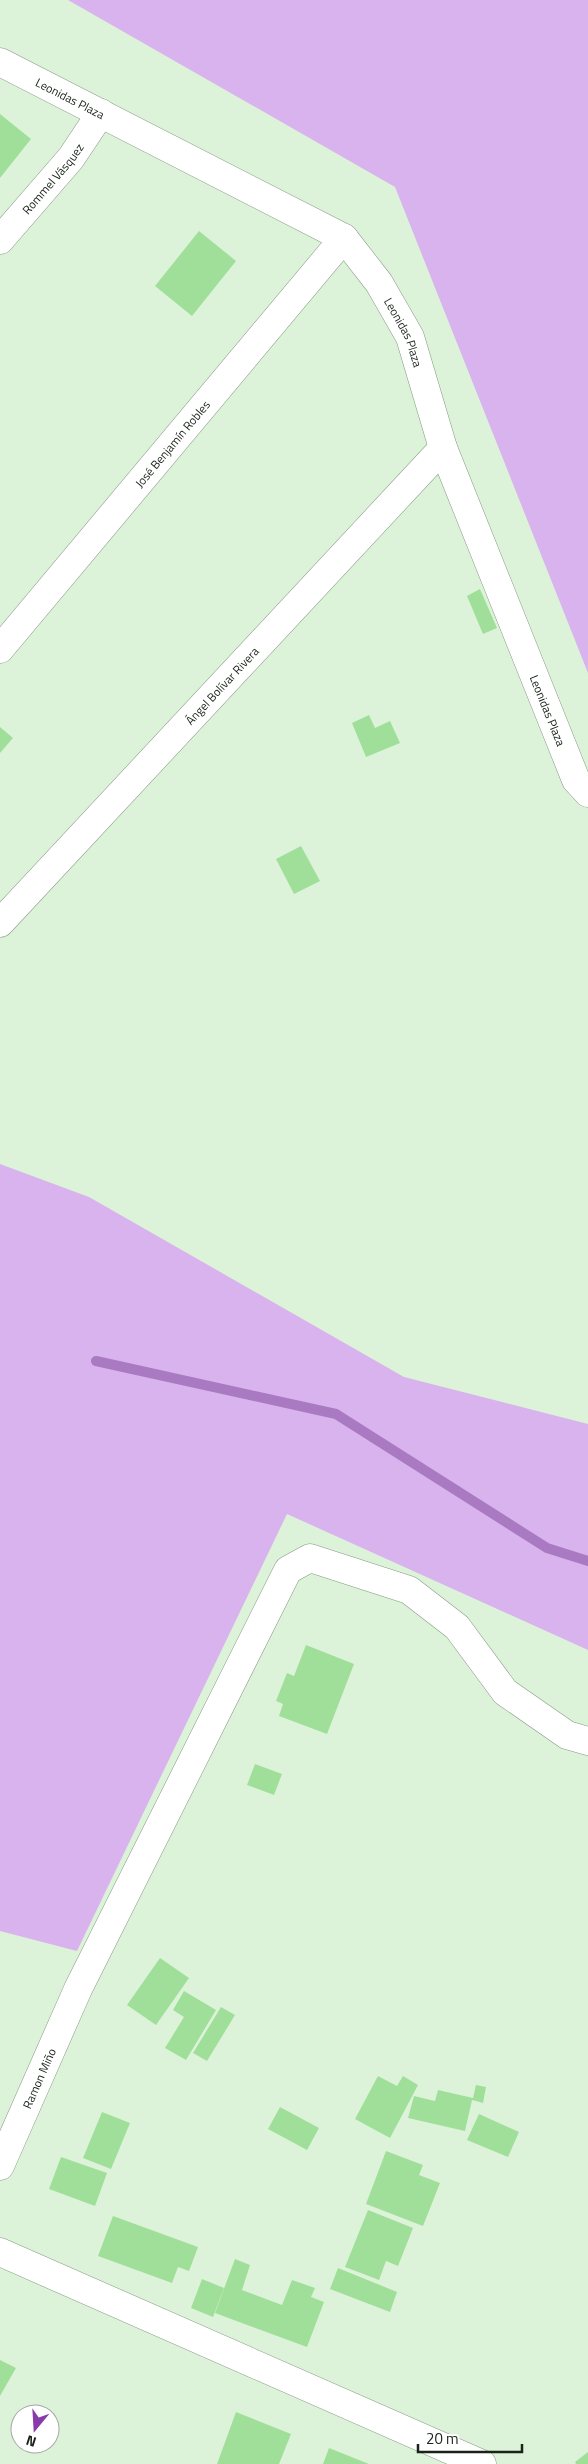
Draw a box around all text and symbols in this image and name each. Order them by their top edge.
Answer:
street label: Leonidas Plaza [33,72,108,124]
street label: Rommel Vásquez [17,139,88,218]
street label: Leonidas Plaza [380,294,428,369]
street label: José Benjamín Robles [130,395,214,491]
street label: Ángel Bolívar Rivera [180,642,263,729]
street label: Leonidas Plaza [525,672,571,749]
street label: Ramon Miño [17,2045,60,2111]
north arrow [10,2404,60,2454]
scale bar [418,2422,522,2454]
text: 20 m [426,2427,459,2450]
text: N [23,2430,39,2453]

